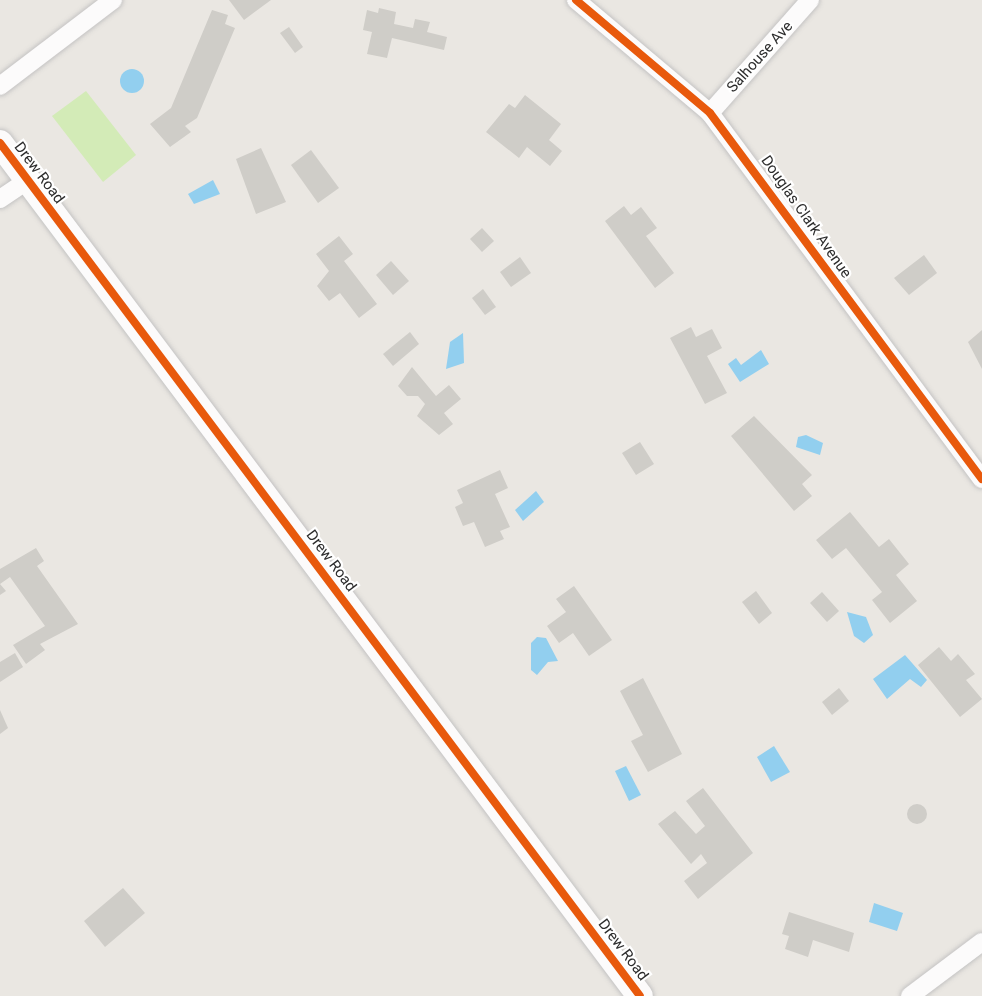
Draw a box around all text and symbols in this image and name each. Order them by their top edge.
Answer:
street label: Salhouse Ave [723,18,797,96]
street label: Drew Road [10,139,68,207]
street label: Douglas Clark Avenue [757,152,855,282]
street label: Drew Road [302,527,360,595]
street label: Drew Road [594,916,652,984]

